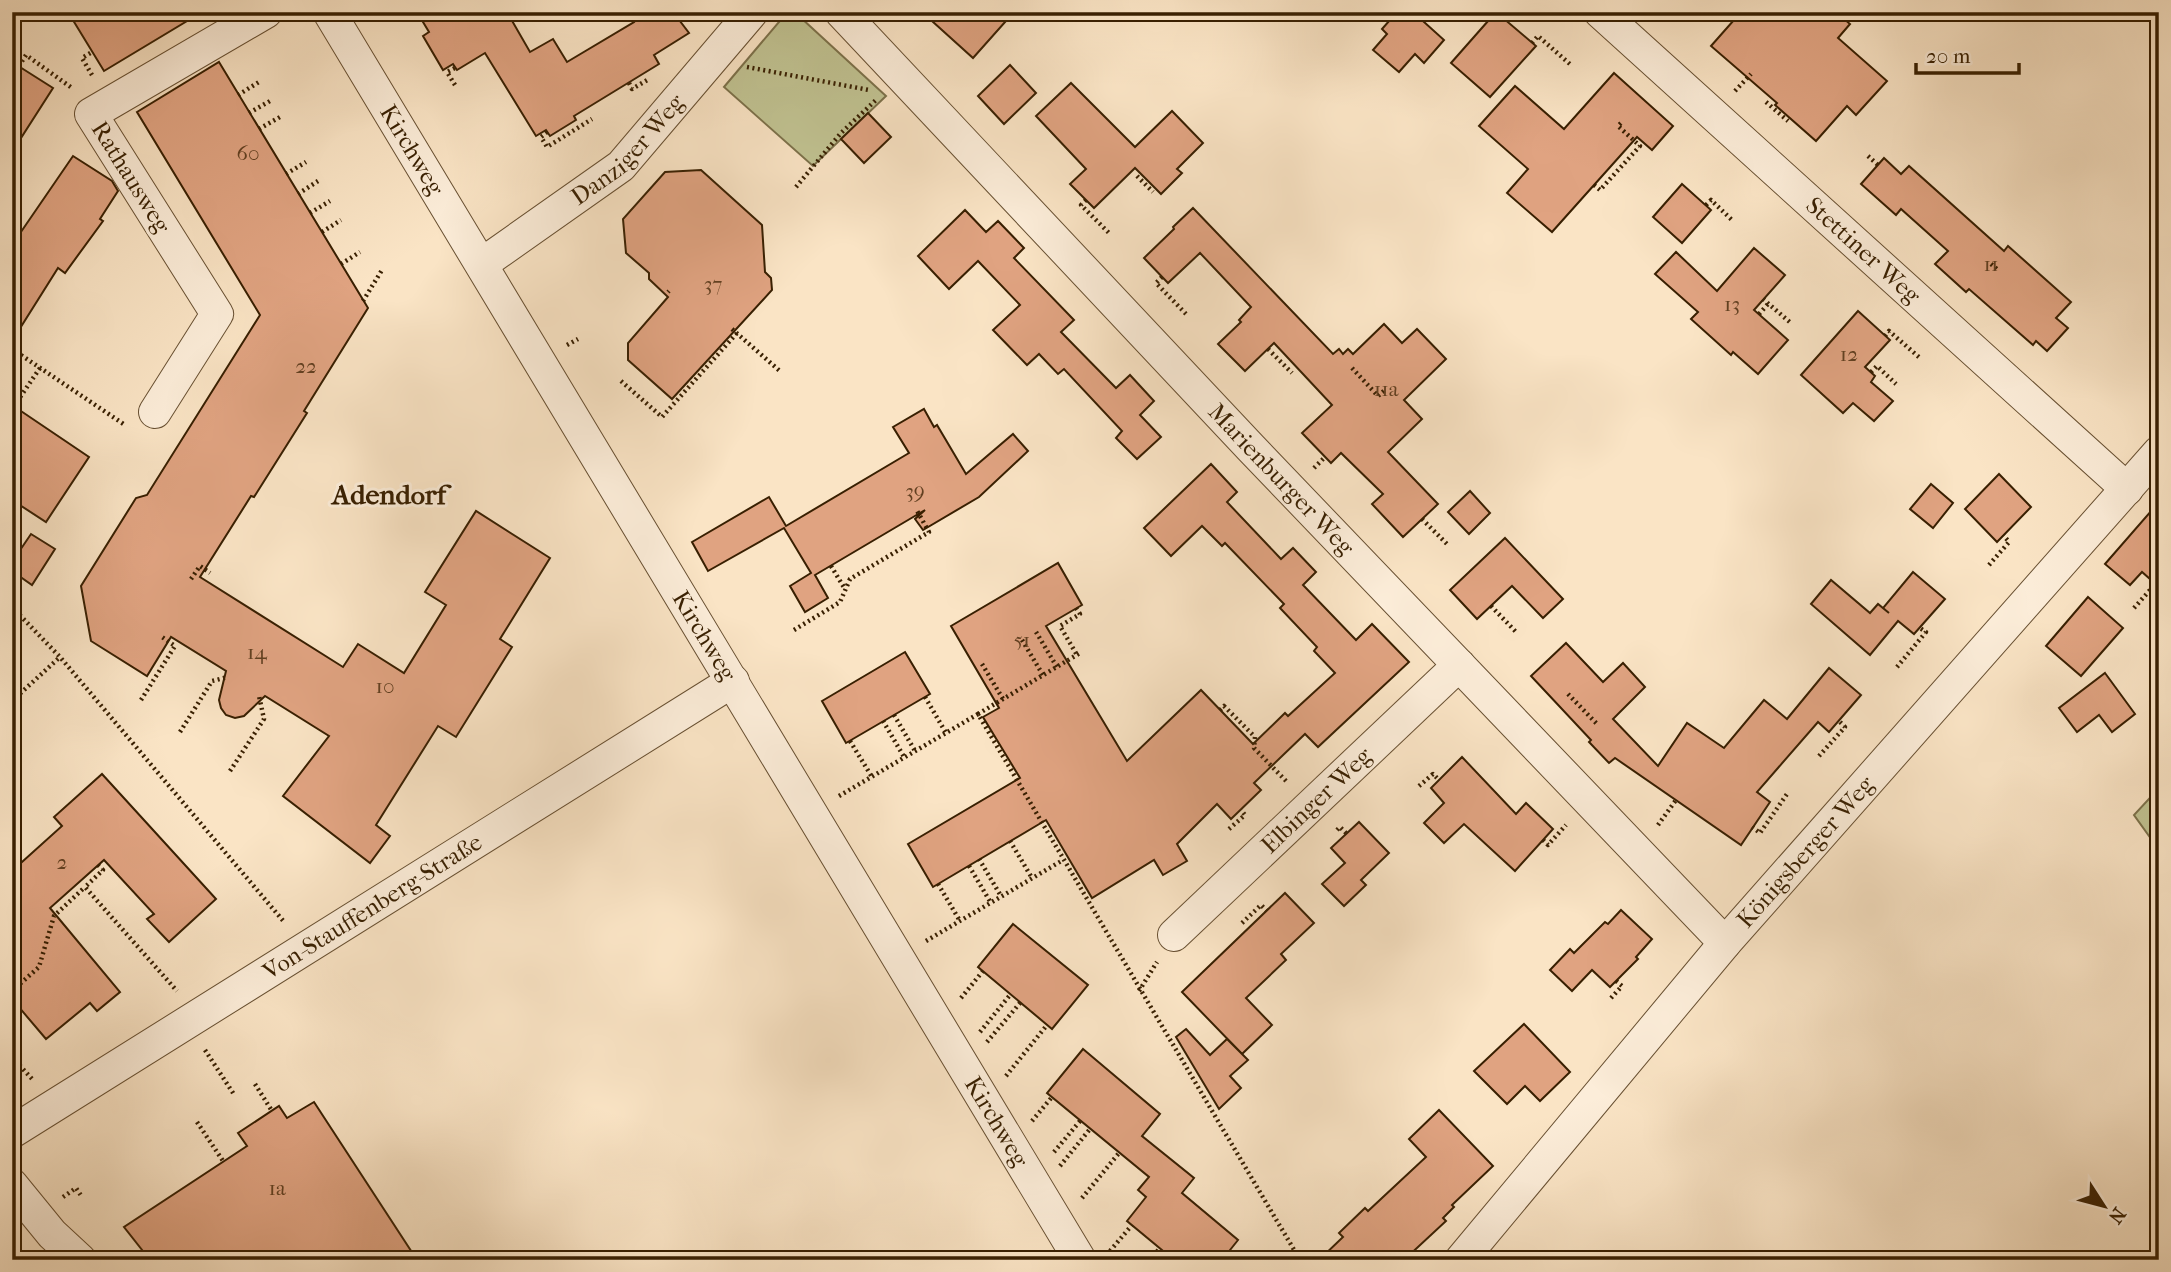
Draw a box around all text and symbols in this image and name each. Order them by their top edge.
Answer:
scale bar [1916,32,2019,76]
text: 20 m [1926,44,1971,68]
street label: Danziger Weg [566,88,691,211]
street label: Kirchweg [374,100,450,201]
street label: Rathausweg [86,116,177,239]
house number: 60 [237,141,259,165]
street label: Stettiner Weg [1800,191,1927,310]
house number: 11 [1984,252,1999,276]
house number: 37 [704,272,722,296]
house number: 13 [1724,292,1740,316]
house number: 12 [1840,342,1858,366]
house number: 22 [295,354,317,378]
house number: 11a [1374,377,1399,401]
street label: Marienburger Weg [1203,398,1361,562]
district label: Adendorf [330,478,452,511]
house number: 39 [905,479,925,503]
street label: Kirchweg [667,586,743,687]
house number: 51 [1014,628,1030,652]
house number: 14 [247,640,268,664]
house number: 10 [376,674,394,698]
street label: Elbinger Weg [1255,741,1378,859]
street label: Königsberger Weg [1731,770,1881,934]
street label: Von-Stauffenberg-Straße [257,828,487,986]
house number: 2 [57,850,68,874]
street label: Kirchweg [959,1071,1035,1173]
north arrow [2070,1170,2140,1240]
house number: 1a [268,1176,286,1200]
text: N [2103,1203,2130,1228]

